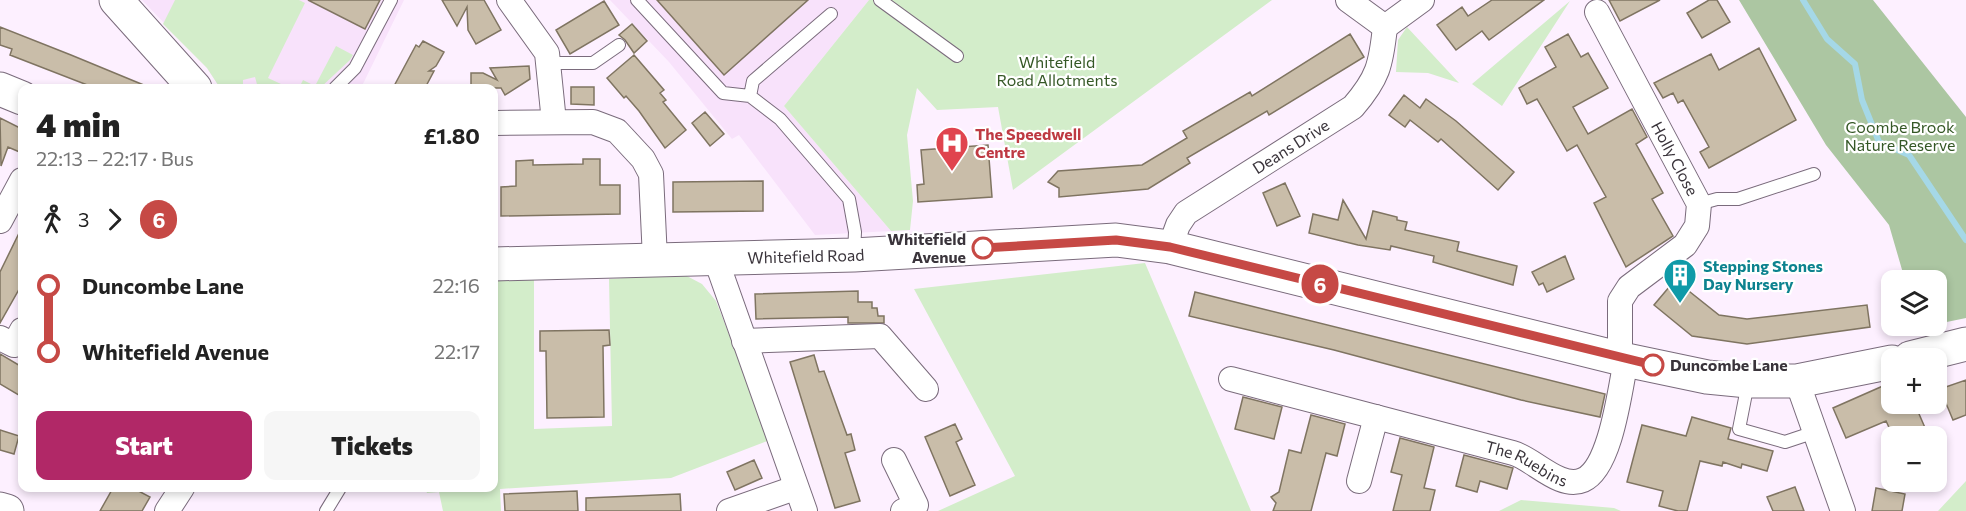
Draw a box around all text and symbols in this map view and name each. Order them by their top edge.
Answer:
park label: Whitefield Road Allotments [996,52,1118,89]
text: 4 min [36,103,120,144]
street label: Deans Drive [1249,115,1332,177]
park label: Coombe Brook Nature Reserve [1845,117,1955,154]
street label: Holly Close [1648,118,1703,199]
text: £1.80 [423,122,480,149]
place label: The Speedwell Centre [975,124,1081,161]
hospital icon: The Speedwell Centre [934,125,970,172]
text: 22:13 – 22:17 · Bus [36,146,194,170]
icon: walk [36,203,69,236]
icon: forward [98,203,131,236]
text: 3 [78,207,89,231]
text: 6 [152,207,165,232]
place label: Whitefield Avenue [887,229,966,266]
marker: Whitefield Avenue [972,237,994,259]
street label: Whitefield Road [747,244,865,267]
place label: Stepping Stones Day Nursery [1703,256,1823,293]
building icon: Stepping Stones Day Nursery [1662,257,1698,304]
line badge: 6 [1300,264,1340,304]
map controls [1881,270,1947,492]
button: layers [1881,270,1947,336]
text: Duncombe Lane [82,272,244,299]
text: 6 [1314,272,1326,297]
text: 22:16 [432,273,480,297]
text: Whitefield Avenue [82,338,269,365]
text: 22:17 [434,339,480,363]
button: + [1881,348,1947,414]
marker: Duncombe Lane [1642,354,1664,376]
place label: Duncombe Lane [1670,355,1788,374]
button: Start [36,411,252,480]
button: Tickets [264,411,480,480]
button: − [1881,426,1947,492]
street label: The Ruebins [1484,436,1570,490]

